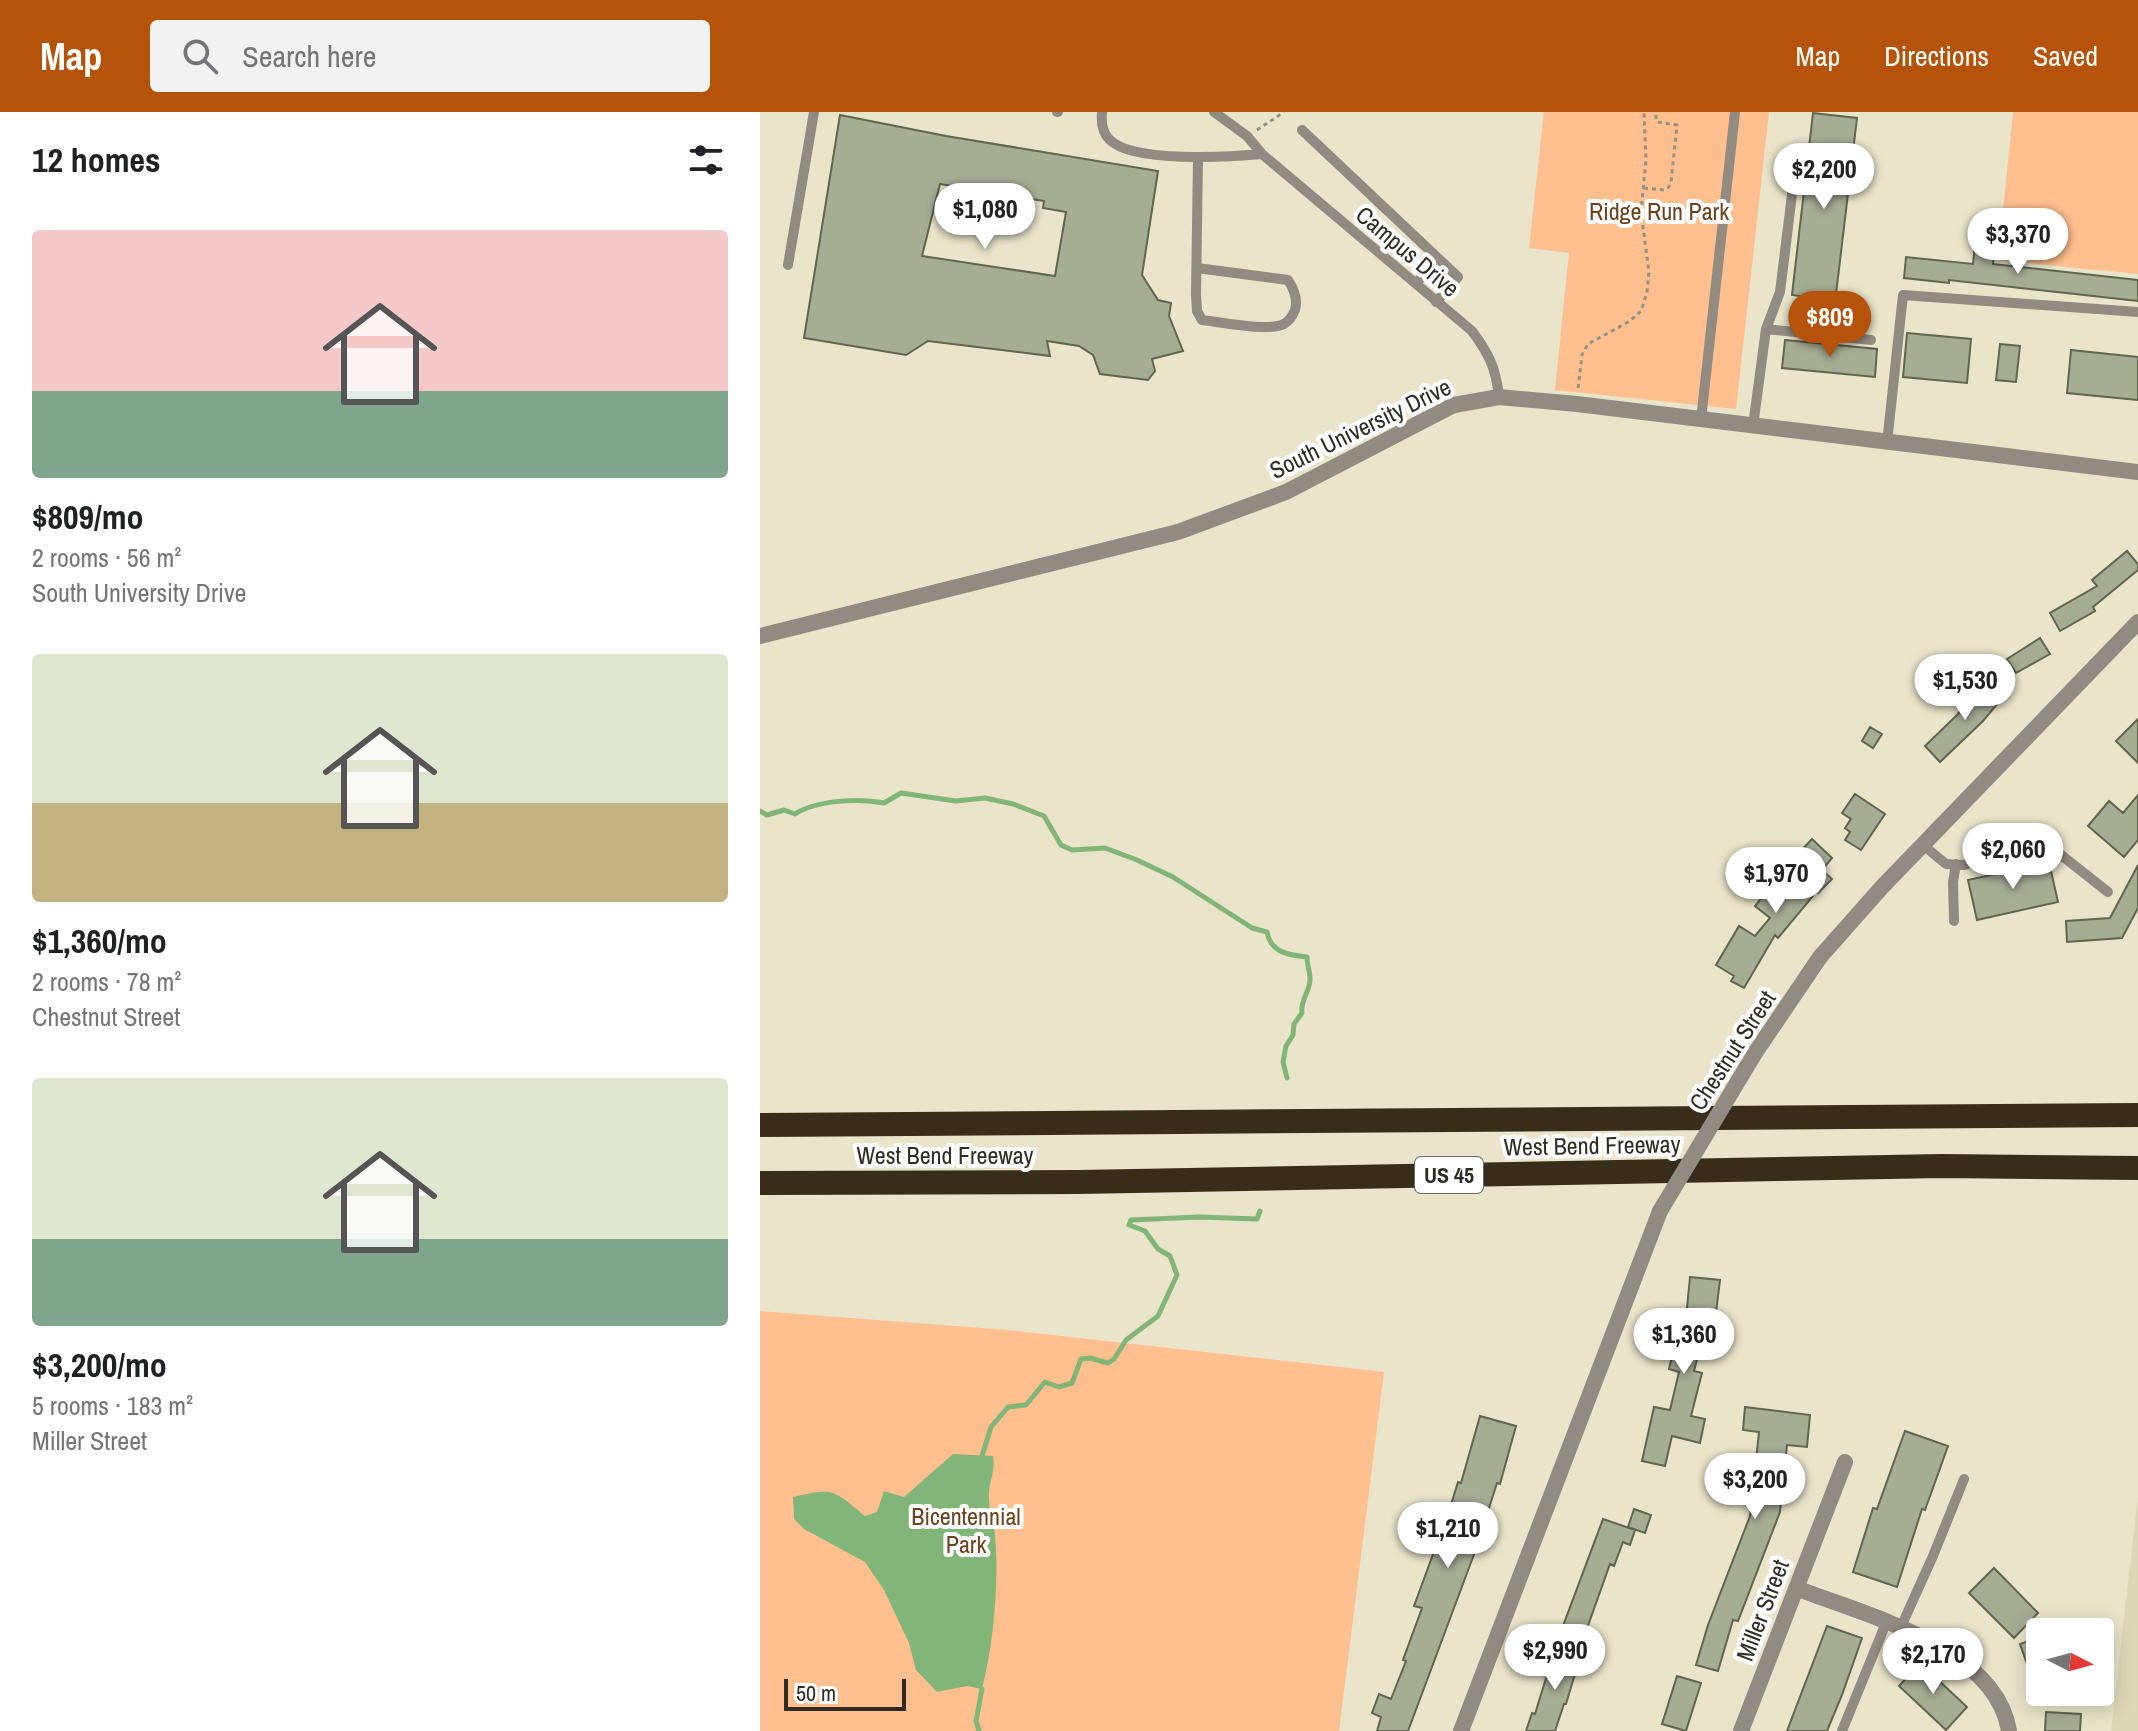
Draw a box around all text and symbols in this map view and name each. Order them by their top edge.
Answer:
search box [150,20,710,92]
text: Map [40,31,102,82]
icon: search [178,34,222,78]
text: Search here [242,36,376,76]
text: Map [1796,37,1840,75]
text: Directions [1884,37,1989,75]
text: Saved [2033,37,2098,75]
text: 12 homes [32,137,161,183]
icon: filters [684,138,728,182]
pin: $2,200 [1759,143,1889,211]
text: $2,200 [1791,151,1857,186]
pin: $1,080 [920,183,1050,251]
text: $1,080 [952,191,1018,226]
park label: Ridge Run Park [1589,195,1729,227]
street label: Campus Drive [1350,198,1466,304]
pin: $3,370 [1953,208,2083,276]
text: $3,370 [1985,216,2051,251]
icon: home [308,282,452,426]
pin: $809 [1783,291,1877,359]
text: $809 [1806,299,1854,334]
street label: South University Drive [1264,370,1456,486]
text: $809/mo [32,494,144,540]
text: 2 rooms · 56 m² [32,540,181,575]
text: South University Drive [32,575,246,610]
pin: $1,530 [1900,654,2030,722]
text: $1,530 [1932,662,1998,697]
icon: home [308,706,452,850]
pin: $2,060 [1948,823,2078,891]
text: $2,060 [1980,831,2046,866]
pin: $1,970 [1711,847,1841,915]
text: $1,970 [1743,855,1809,890]
text: $1,360/mo [32,918,167,964]
text: 2 rooms · 78 m² [32,964,181,999]
street label: Chestnut Street [1681,984,1783,1116]
text: Chestnut Street [32,999,180,1034]
street label: West Bend Freeway [1503,1127,1681,1163]
icon: home [308,1130,452,1274]
street label: West Bend Freeway [857,1139,1034,1171]
road number: US 45 [1415,1157,1483,1193]
pin: $1,360 [1619,1308,1749,1376]
text: $1,360 [1651,1316,1717,1351]
text: $3,200/mo [32,1342,167,1388]
text: 5 rooms · 183 m² [32,1388,193,1423]
text: Miller Street [32,1423,147,1458]
pin: $3,200 [1690,1453,1820,1521]
text: $3,200 [1722,1461,1788,1496]
park label: Bicentennial Park [911,1500,1021,1560]
pin: $1,210 [1383,1502,1513,1570]
text: $1,210 [1415,1510,1481,1545]
street label: Miller Street [1728,1554,1796,1665]
north arrow [2026,1618,2114,1706]
map controls [2026,1618,2114,1706]
pin: $2,990 [1490,1624,1620,1692]
pin: $2,170 [1868,1628,1998,1696]
text: $2,990 [1522,1632,1588,1667]
text: $2,170 [1900,1636,1966,1671]
scale bar [784,1675,906,1711]
text: 50 m [796,1678,836,1708]

